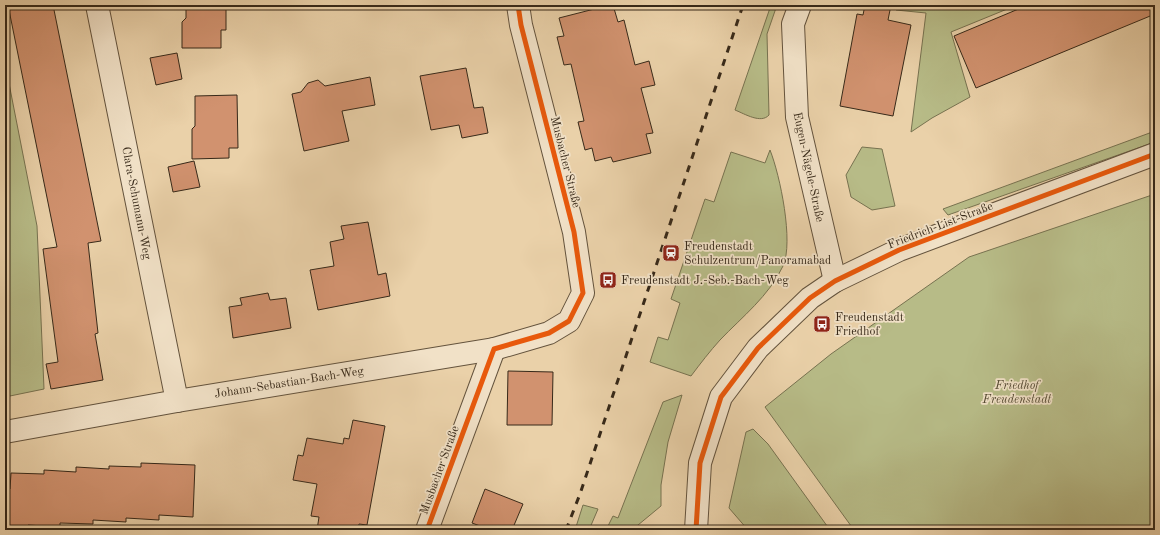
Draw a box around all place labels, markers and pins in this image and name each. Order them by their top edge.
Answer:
place label: Freudenstadt Schulzentrum/Panoramabad [684,241,831,267]
station icon: Freudenstadt Schulzentrum/Panoramabad [661,243,681,263]
bus stop icon: Freudenstadt J.-Seb.-Bach-Weg [598,270,618,290]
place label: Freudenstadt J.-Seb.-Bach-Weg [621,275,789,287]
place label: Freudenstadt Friedhof [835,312,904,338]
bus stop icon: Freudenstadt Friedhof [812,314,832,334]

